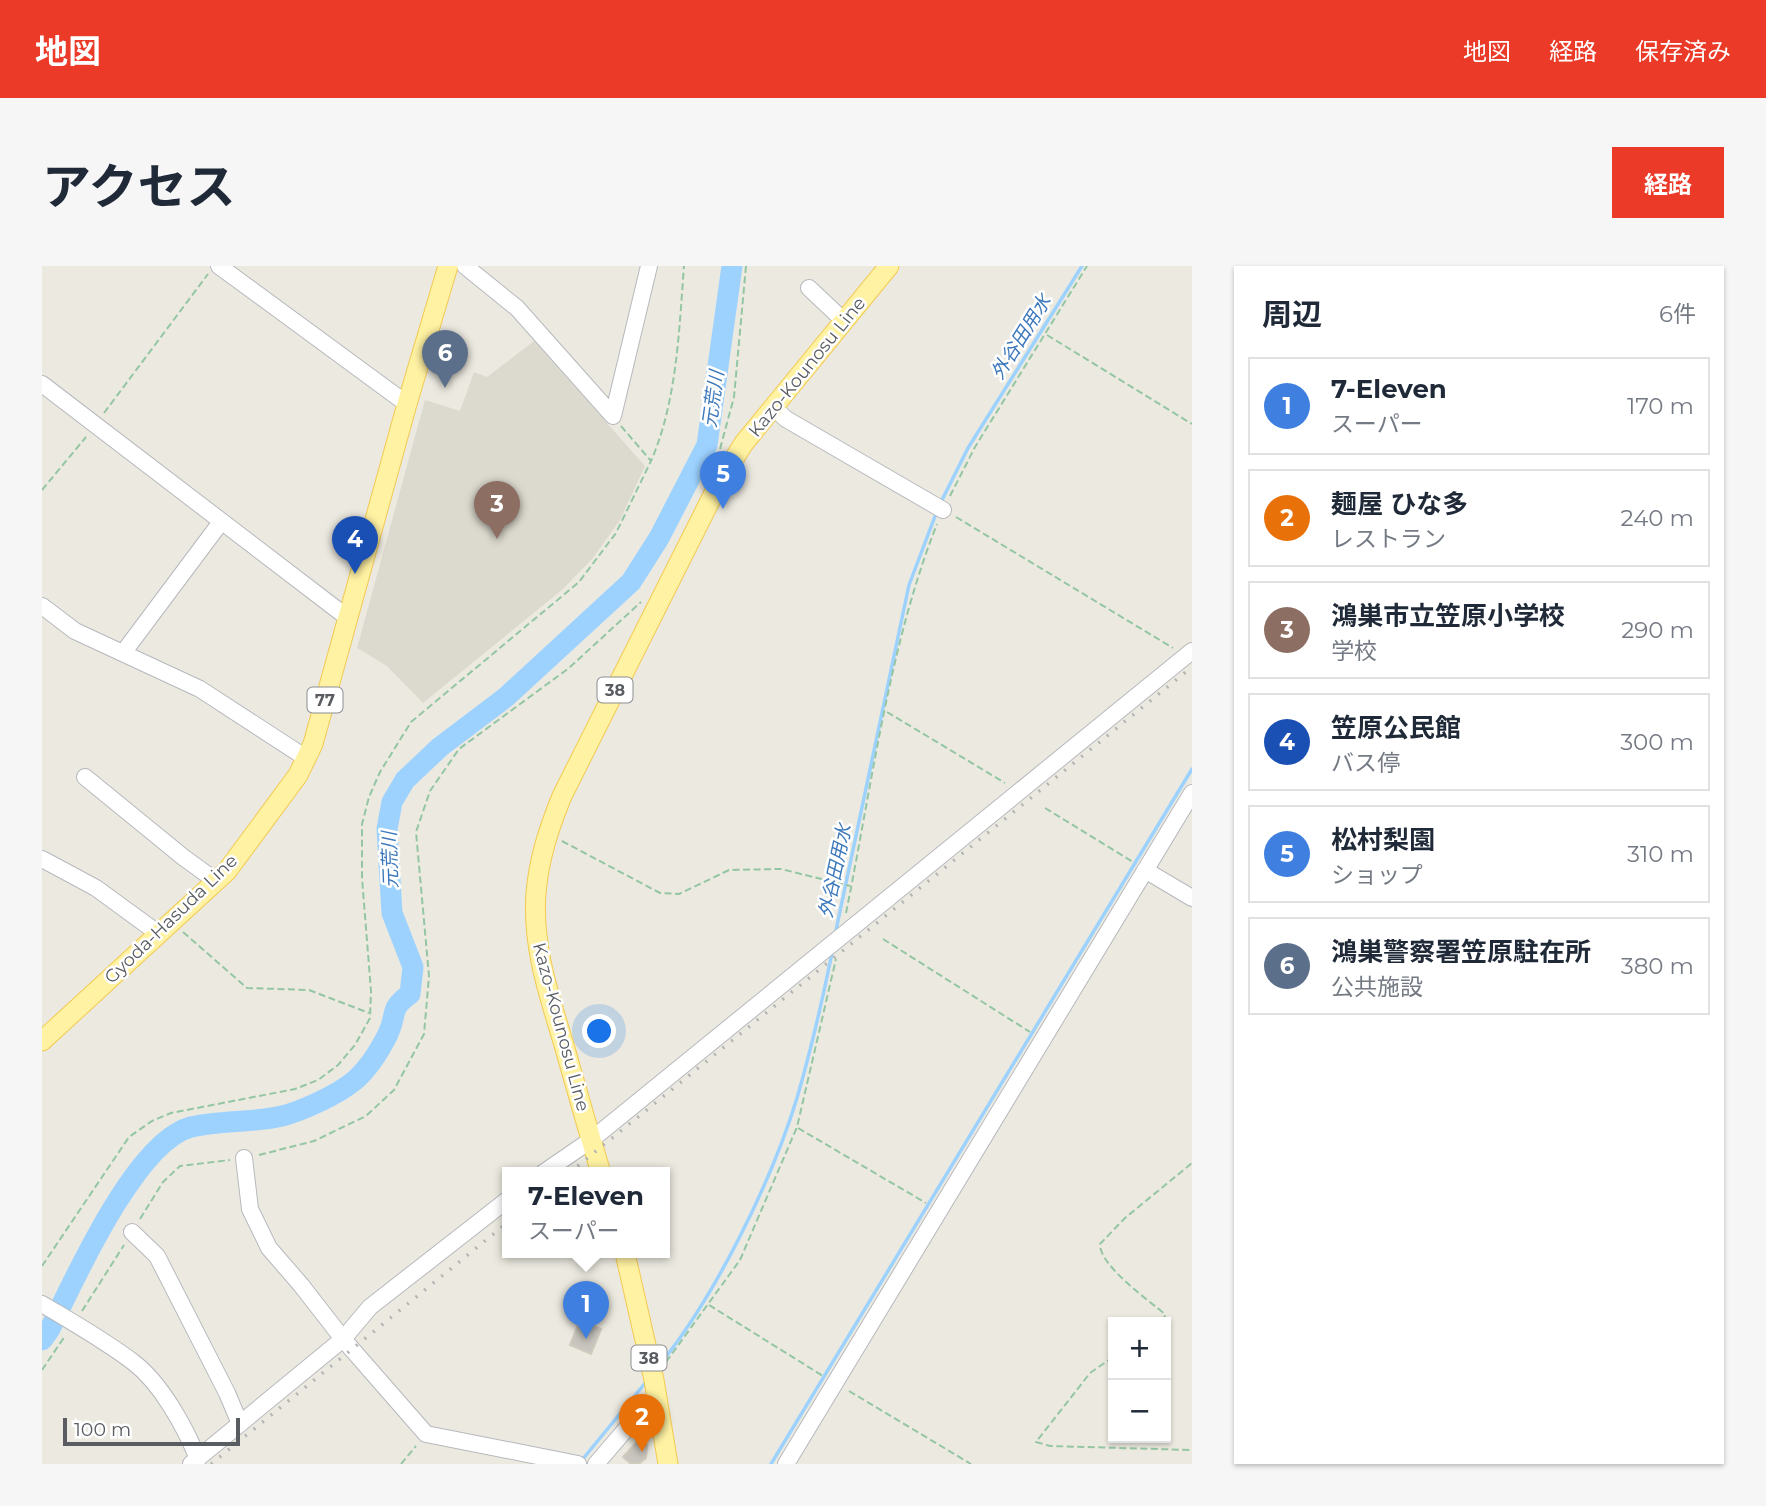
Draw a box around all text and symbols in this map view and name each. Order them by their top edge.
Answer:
text: 地図 [35,31,101,71]
text: 地図 [1463,37,1511,66]
text: 経路 [1549,37,1597,66]
text: 保存済み [1635,37,1731,66]
button: 経路 [1612,147,1724,218]
text: アクセス [42,157,236,216]
water label: 外谷田用水 [986,289,1057,383]
street label: Kazo-Kounosu Line [744,292,870,441]
text: 周辺 [1262,296,1322,333]
text: 6件 [1659,300,1696,328]
pin: 6 [422,330,468,388]
water label: 元荒川 [698,367,729,429]
text: 7-Eleven [1331,373,1447,405]
text: 1 [1282,392,1292,420]
text: 170 m [1627,392,1694,420]
text: スーパー [1331,410,1423,438]
pin: 5 [700,451,746,509]
pin: 3 [474,481,520,539]
text: 麺屋 ひな多 [1331,488,1468,520]
text: 2 [1280,504,1294,532]
text: 240 m [1621,504,1694,532]
pin: 4 [332,516,378,574]
text: レストラン [1331,525,1446,553]
text: 鴻巣市立笠原小学校 [1331,600,1565,632]
text: 3 [1280,616,1294,644]
text: 290 m [1621,616,1694,644]
text: 学校 [1331,637,1377,665]
road number: 38 [598,678,632,702]
road number: 77 [308,688,342,712]
text: 笠原公民館 [1331,712,1461,744]
text: 4 [1279,728,1295,756]
text: 300 m [1620,728,1694,756]
text: バス停 [1331,749,1400,777]
water label: 外谷田用水 [814,820,857,920]
text: 松村梨園 [1331,824,1435,856]
water label: 元荒川 [377,829,402,889]
text: 5 [1280,840,1294,868]
text: 310 m [1627,840,1694,868]
street label: Gyoda-Hasuda Line [100,850,242,988]
text: ショップ [1331,861,1423,889]
text: 鴻巣警察署笠原駐在所 [1331,936,1591,968]
street label: Kazo-Kounosu Line [528,940,594,1114]
text: 6 [1280,952,1294,980]
text: 380 m [1621,952,1694,980]
text: 公共施設 [1331,973,1423,1001]
your location [582,1014,616,1048]
popup [502,1167,670,1258]
text: 7-Eleven [528,1180,644,1212]
text: スーパー [528,1217,620,1245]
pin: 1 [563,1281,609,1339]
map controls [1108,1317,1171,1443]
button: + [1108,1317,1171,1380]
road number: 38 [632,1346,666,1370]
button: − [1108,1380,1171,1443]
pin: 2 [619,1394,665,1452]
scale bar [63,1415,240,1447]
text: 100 m [74,1418,131,1441]

